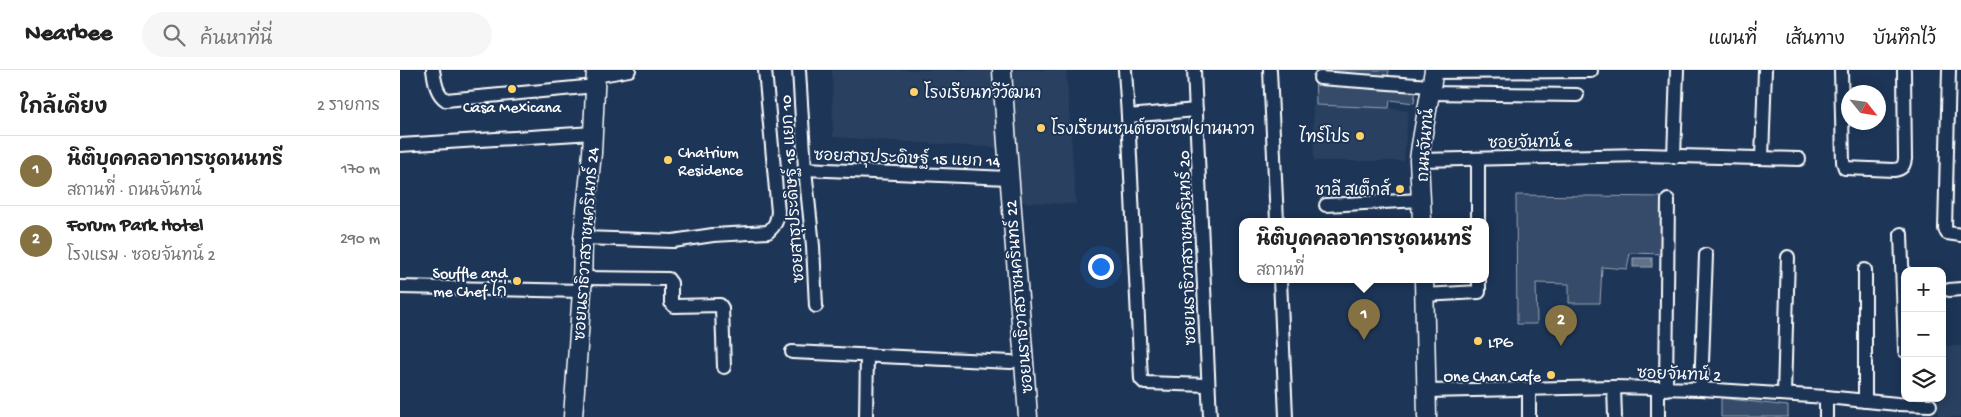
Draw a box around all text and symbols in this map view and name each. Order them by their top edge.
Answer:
search box [142,12,492,57]
text: Nearbee [25,20,112,49]
icon: search [160,21,188,49]
text: ค้นหาที่นี่ [200,29,273,52]
text: แผนที่ [1709,30,1757,51]
text: เส้นทาง [1785,30,1845,51]
text: บันทึกไว้ [1873,30,1936,51]
place label: โรงเรียนทวีวัฒนา [924,81,1042,105]
marker: Casa Mexicana [506,83,518,95]
north arrow [1841,85,1886,130]
marker: โรงเรียนทวีวัฒนา [908,86,920,98]
street label: ซอยสาธุประดิษฐ์ 15 แยก 10 [773,94,811,284]
text: ใกล้เคียง [20,97,107,122]
text: 2 รายการ [317,98,380,117]
place label: Casa Mexicana [463,100,562,119]
street label: ถนนจันทน์ [1410,107,1440,183]
place label: โรงเรียนเซนต์ยอเซฟยานนาวา [1051,117,1255,141]
marker: โรงเรียนเซนต์ยอเซฟยานนาวา [1035,122,1047,134]
place label: ไทร์โปร [1298,125,1350,149]
street label: ซอยจันทน์ 6 [1488,129,1573,155]
marker: ไทร์โปร [1354,130,1366,142]
street label: ซอยสาธุประดิษฐ์ 15 แยก 14 [813,143,1001,173]
place label: Chatrium Residence [678,145,744,182]
street label: ซอยนราธิวาสราชนครินทร์ 24 [567,146,605,342]
text: นิติบุคคลอาคารชุดนนทรี [67,150,283,173]
street label: ซอยนราธิวาสราชนครินทร์ 20 [1172,150,1202,346]
marker: Chatrium Residence [662,154,674,166]
text: 1 [33,161,39,180]
text: 170 m [341,161,380,180]
place label: ชาลี สเต็กส์ [1315,178,1391,202]
text: สถานที่ · ถนนจันทน์ [67,183,202,202]
marker: ชาลี สเต็กส์ [1394,183,1406,195]
street label: ซอยนราธิวาสราชนครินทร์ 22 [999,199,1039,395]
text: Forum Park Hotel [67,215,203,238]
popup [1239,218,1489,283]
text: นิติบุคคลอาคารชุดนนทรี [1256,230,1472,253]
text: 2 [32,231,40,250]
text: 290 m [340,231,380,250]
text: โรงแรม · ซอยจันทน์ 2 [67,248,215,267]
your location [1088,254,1114,280]
text: สถานที่ [1256,263,1304,282]
place label: Souffle and me Chef ไก่ [433,266,509,303]
map controls [1901,267,1946,402]
button: + [1901,267,1946,312]
marker: Souffle and me Chef ไก่ [511,275,523,287]
pin: 1 [1348,299,1380,340]
pin: 2 [1545,305,1577,346]
button: − [1901,312,1946,357]
marker: LPG [1472,335,1484,347]
place label: LPG [1488,335,1514,354]
button: layers [1901,357,1946,402]
street label: ซอยจันทน์ 2 [1637,361,1722,387]
place label: One Chan Cafe [1443,369,1542,388]
marker: One Chan Cafe [1545,369,1557,381]

